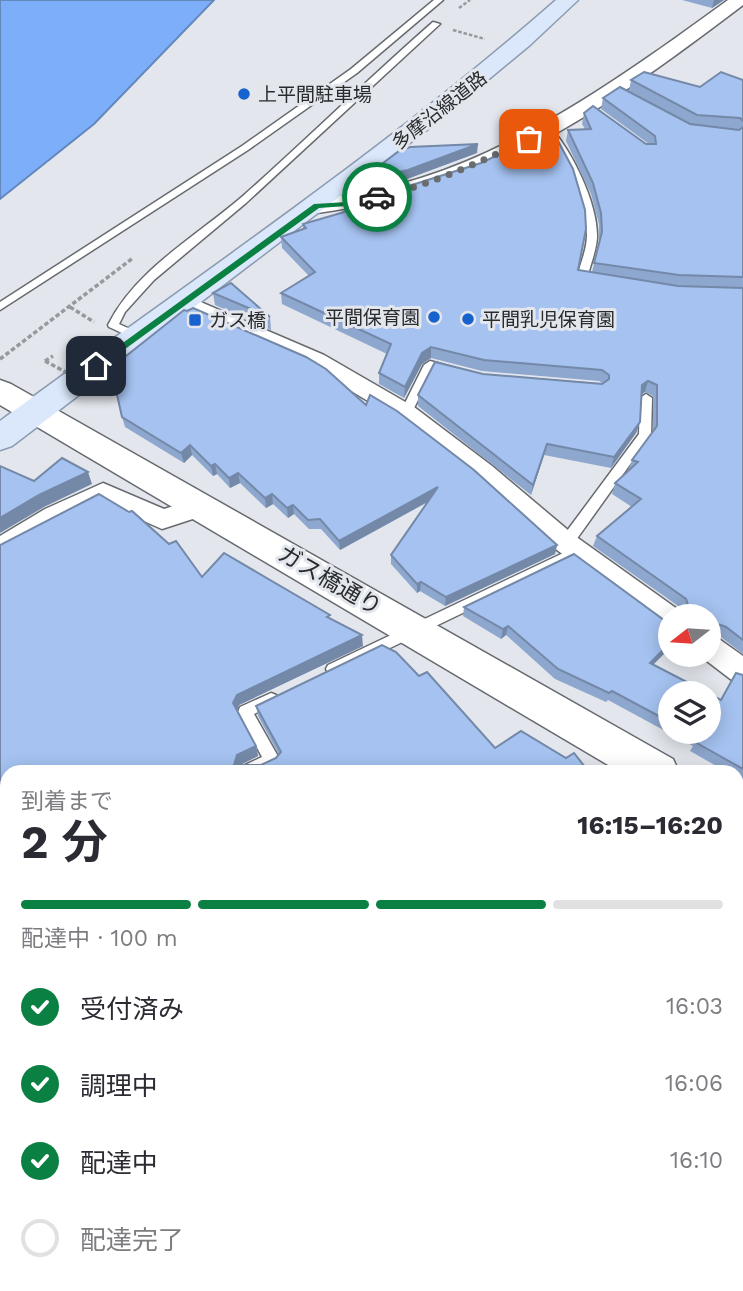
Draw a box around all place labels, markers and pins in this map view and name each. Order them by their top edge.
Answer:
place label: 上平間駐車場 [258,83,372,106]
marker: 上平間駐車場 [236,86,252,102]
pin [499,109,559,169]
place label: 平間保育園 [325,306,420,329]
place label: 平間乳児保育園 [482,308,615,331]
place label: ガス橋 [209,309,266,332]
marker: 平間保育園 [426,309,442,325]
marker: 平間乳児保育園 [460,311,476,327]
marker: ガス橋 [187,312,203,328]
pin [66,336,126,396]

